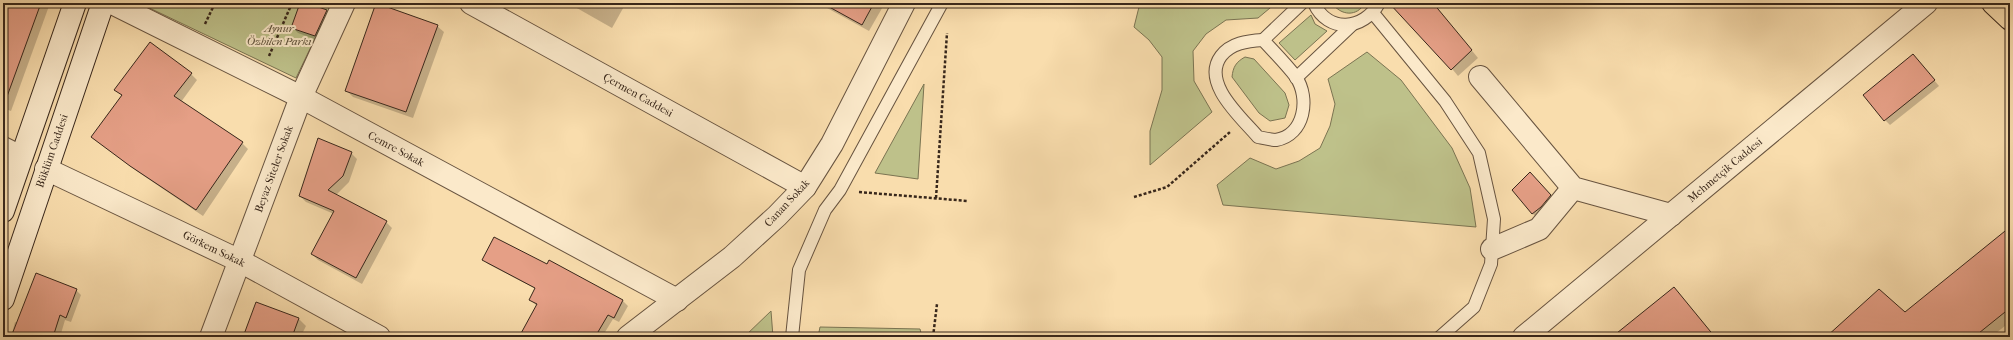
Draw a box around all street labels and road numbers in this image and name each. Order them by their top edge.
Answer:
street label: Çermen Caddesi [601,70,676,120]
street label: Büklüm Caddesi [33,112,71,190]
street label: Beyaz Siteler Sokak [252,123,296,214]
street label: Cemre Sokak [366,129,427,169]
street label: Mehmetçik Caddesi [1685,135,1765,205]
street label: Canan Sokak [762,176,813,229]
street label: Görkem Sokak [181,228,248,270]

